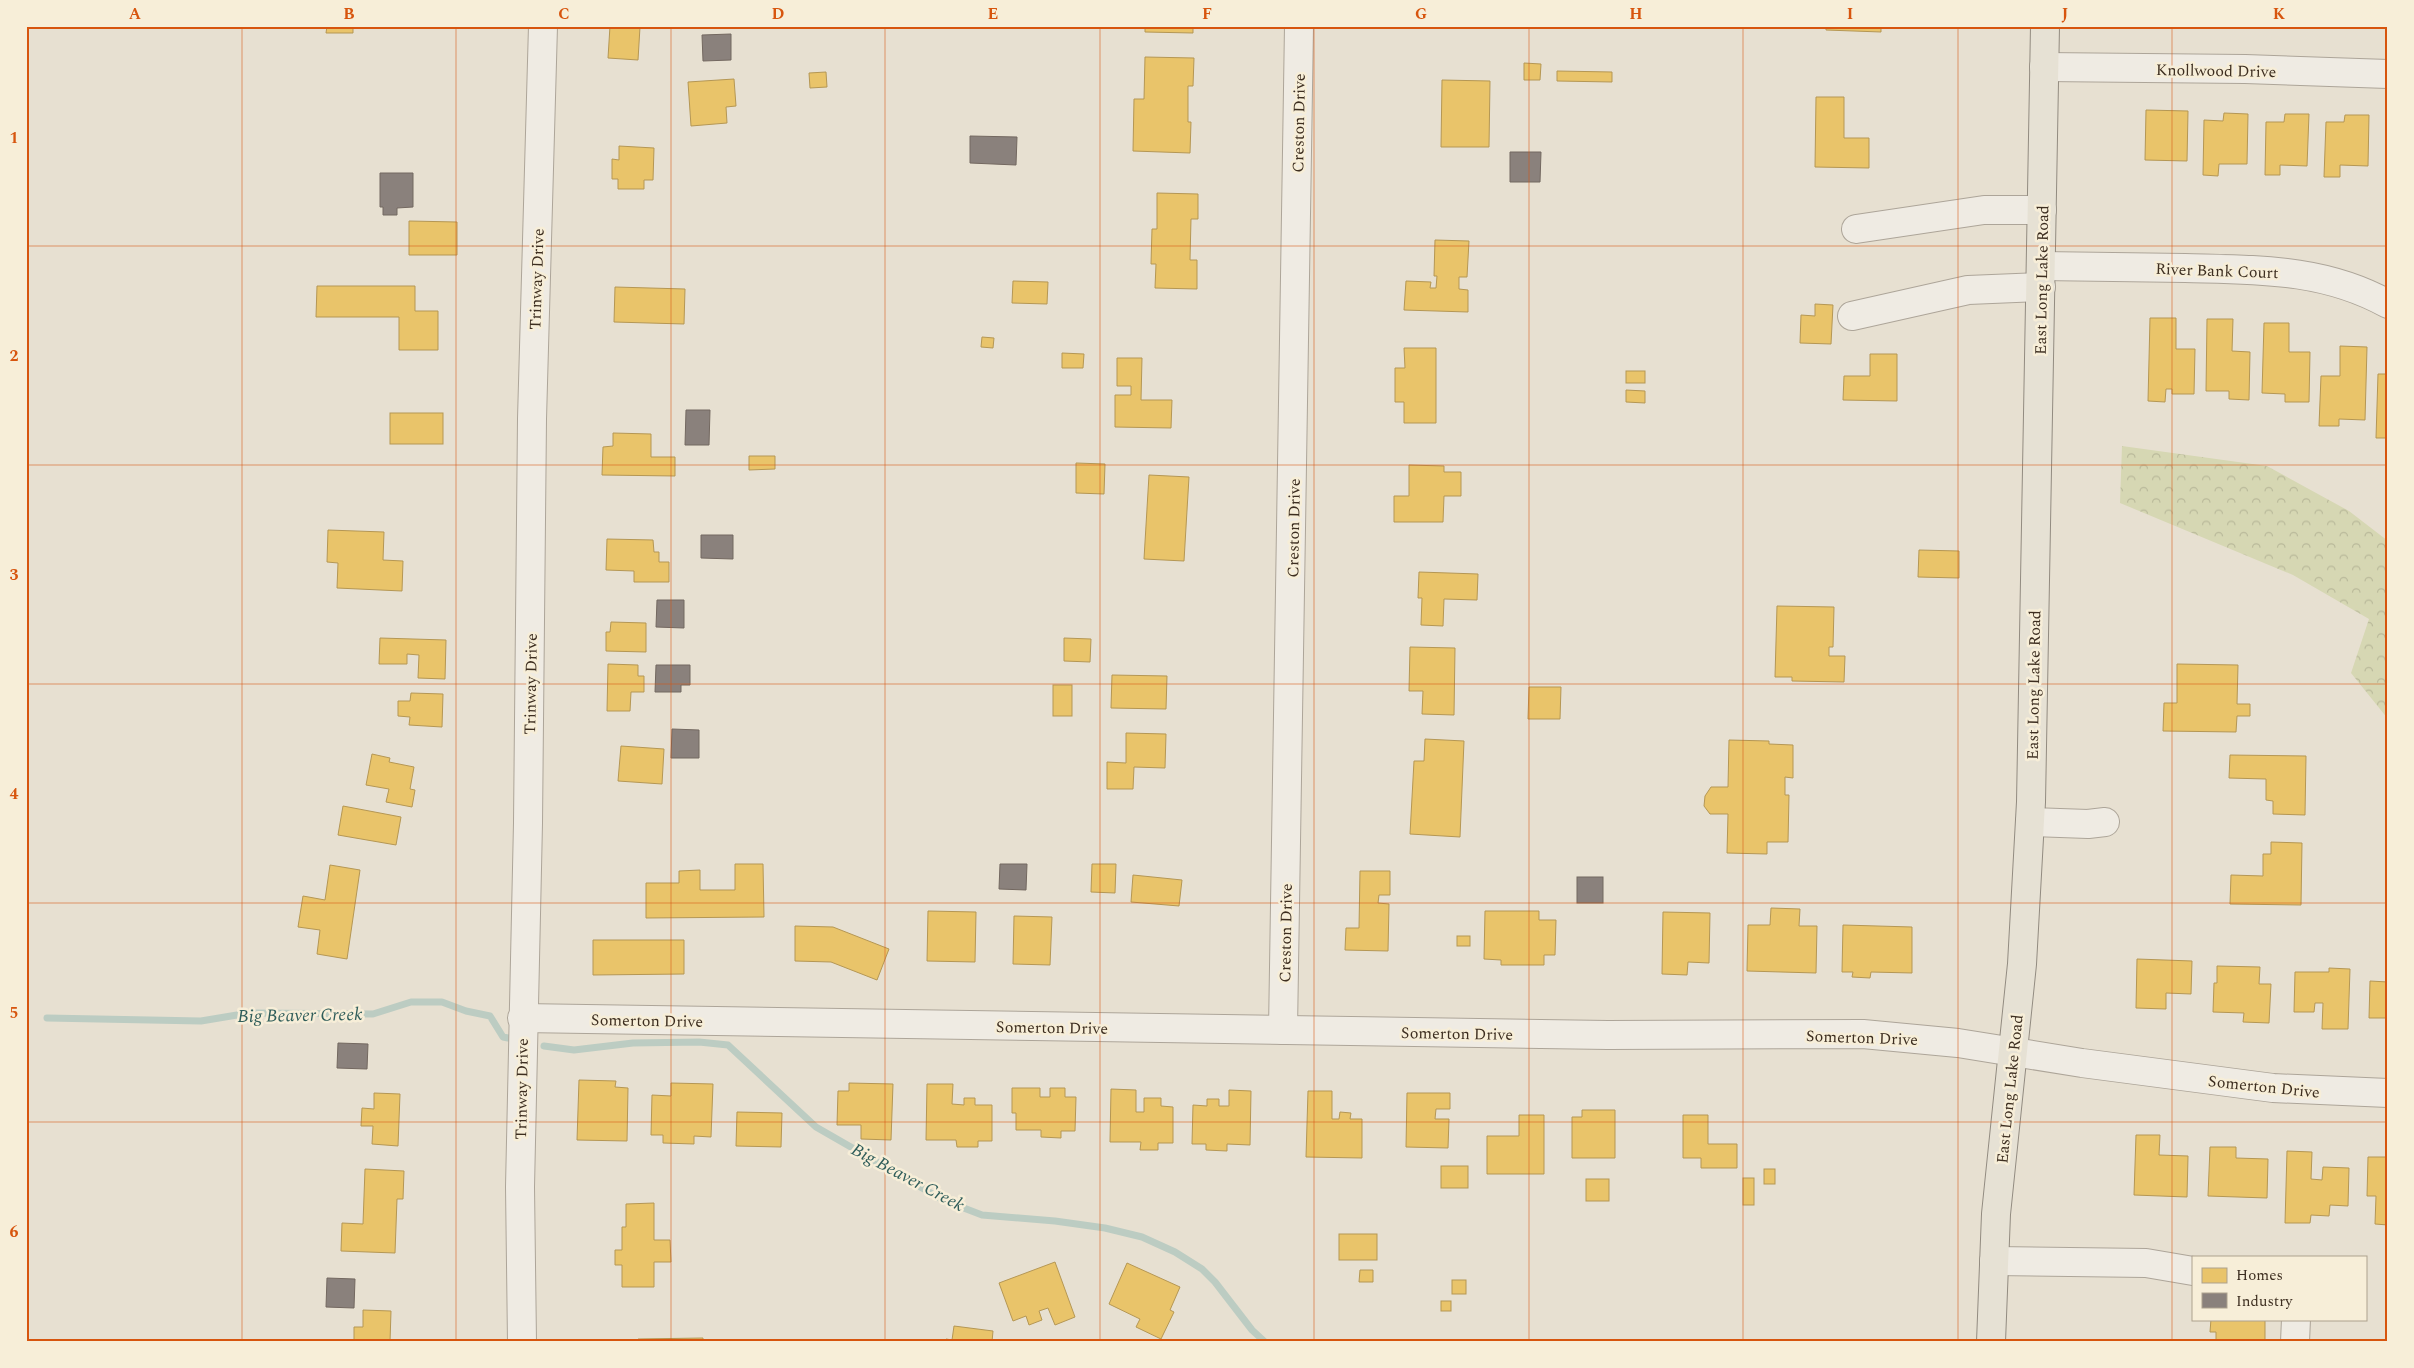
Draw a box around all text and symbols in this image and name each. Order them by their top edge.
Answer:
text: A [129,2,142,26]
text: B [343,2,355,26]
text: C [558,2,570,26]
text: D [772,2,785,26]
text: E [988,2,998,26]
text: F [1202,2,1212,26]
text: G [1415,2,1427,26]
text: H [1629,2,1643,26]
text: I [1847,2,1853,26]
text: J [2062,2,2069,26]
text: K [2273,2,2286,26]
street label: Knollwood Drive [2156,58,2276,84]
street label: Creston Drive [1286,73,1312,173]
text: 1 [10,126,18,150]
street label: East Long Lake Road [2029,205,2055,355]
street label: Trinway Drive [523,228,551,330]
street label: River Bank Court [2155,257,2279,285]
text: 2 [10,344,19,368]
street label: Creston Drive [1281,478,1307,578]
text: 3 [10,563,19,587]
street label: East Long Lake Road [2021,610,2047,760]
street label: Trinway Drive [518,633,544,735]
text: 4 [10,782,19,806]
street label: Creston Drive [1273,883,1299,983]
text: 5 [10,1001,18,1025]
water label: Big Beaver Creek [237,1001,363,1030]
street label: Somerton Drive [591,1008,703,1034]
street label: East Long Lake Road [1990,1013,2030,1165]
street label: Somerton Drive [996,1015,1108,1041]
street label: Somerton Drive [1401,1021,1513,1047]
street label: Somerton Drive [1806,1024,1918,1052]
street label: Trinway Drive [509,1038,535,1140]
street label: Somerton Drive [2207,1069,2321,1105]
water label: Big Beaver Creek [846,1136,970,1219]
text: 6 [10,1220,19,1244]
legend [2192,1256,2366,1320]
text: Homes [2236,1264,2283,1287]
text: Industry [2236,1290,2293,1313]

